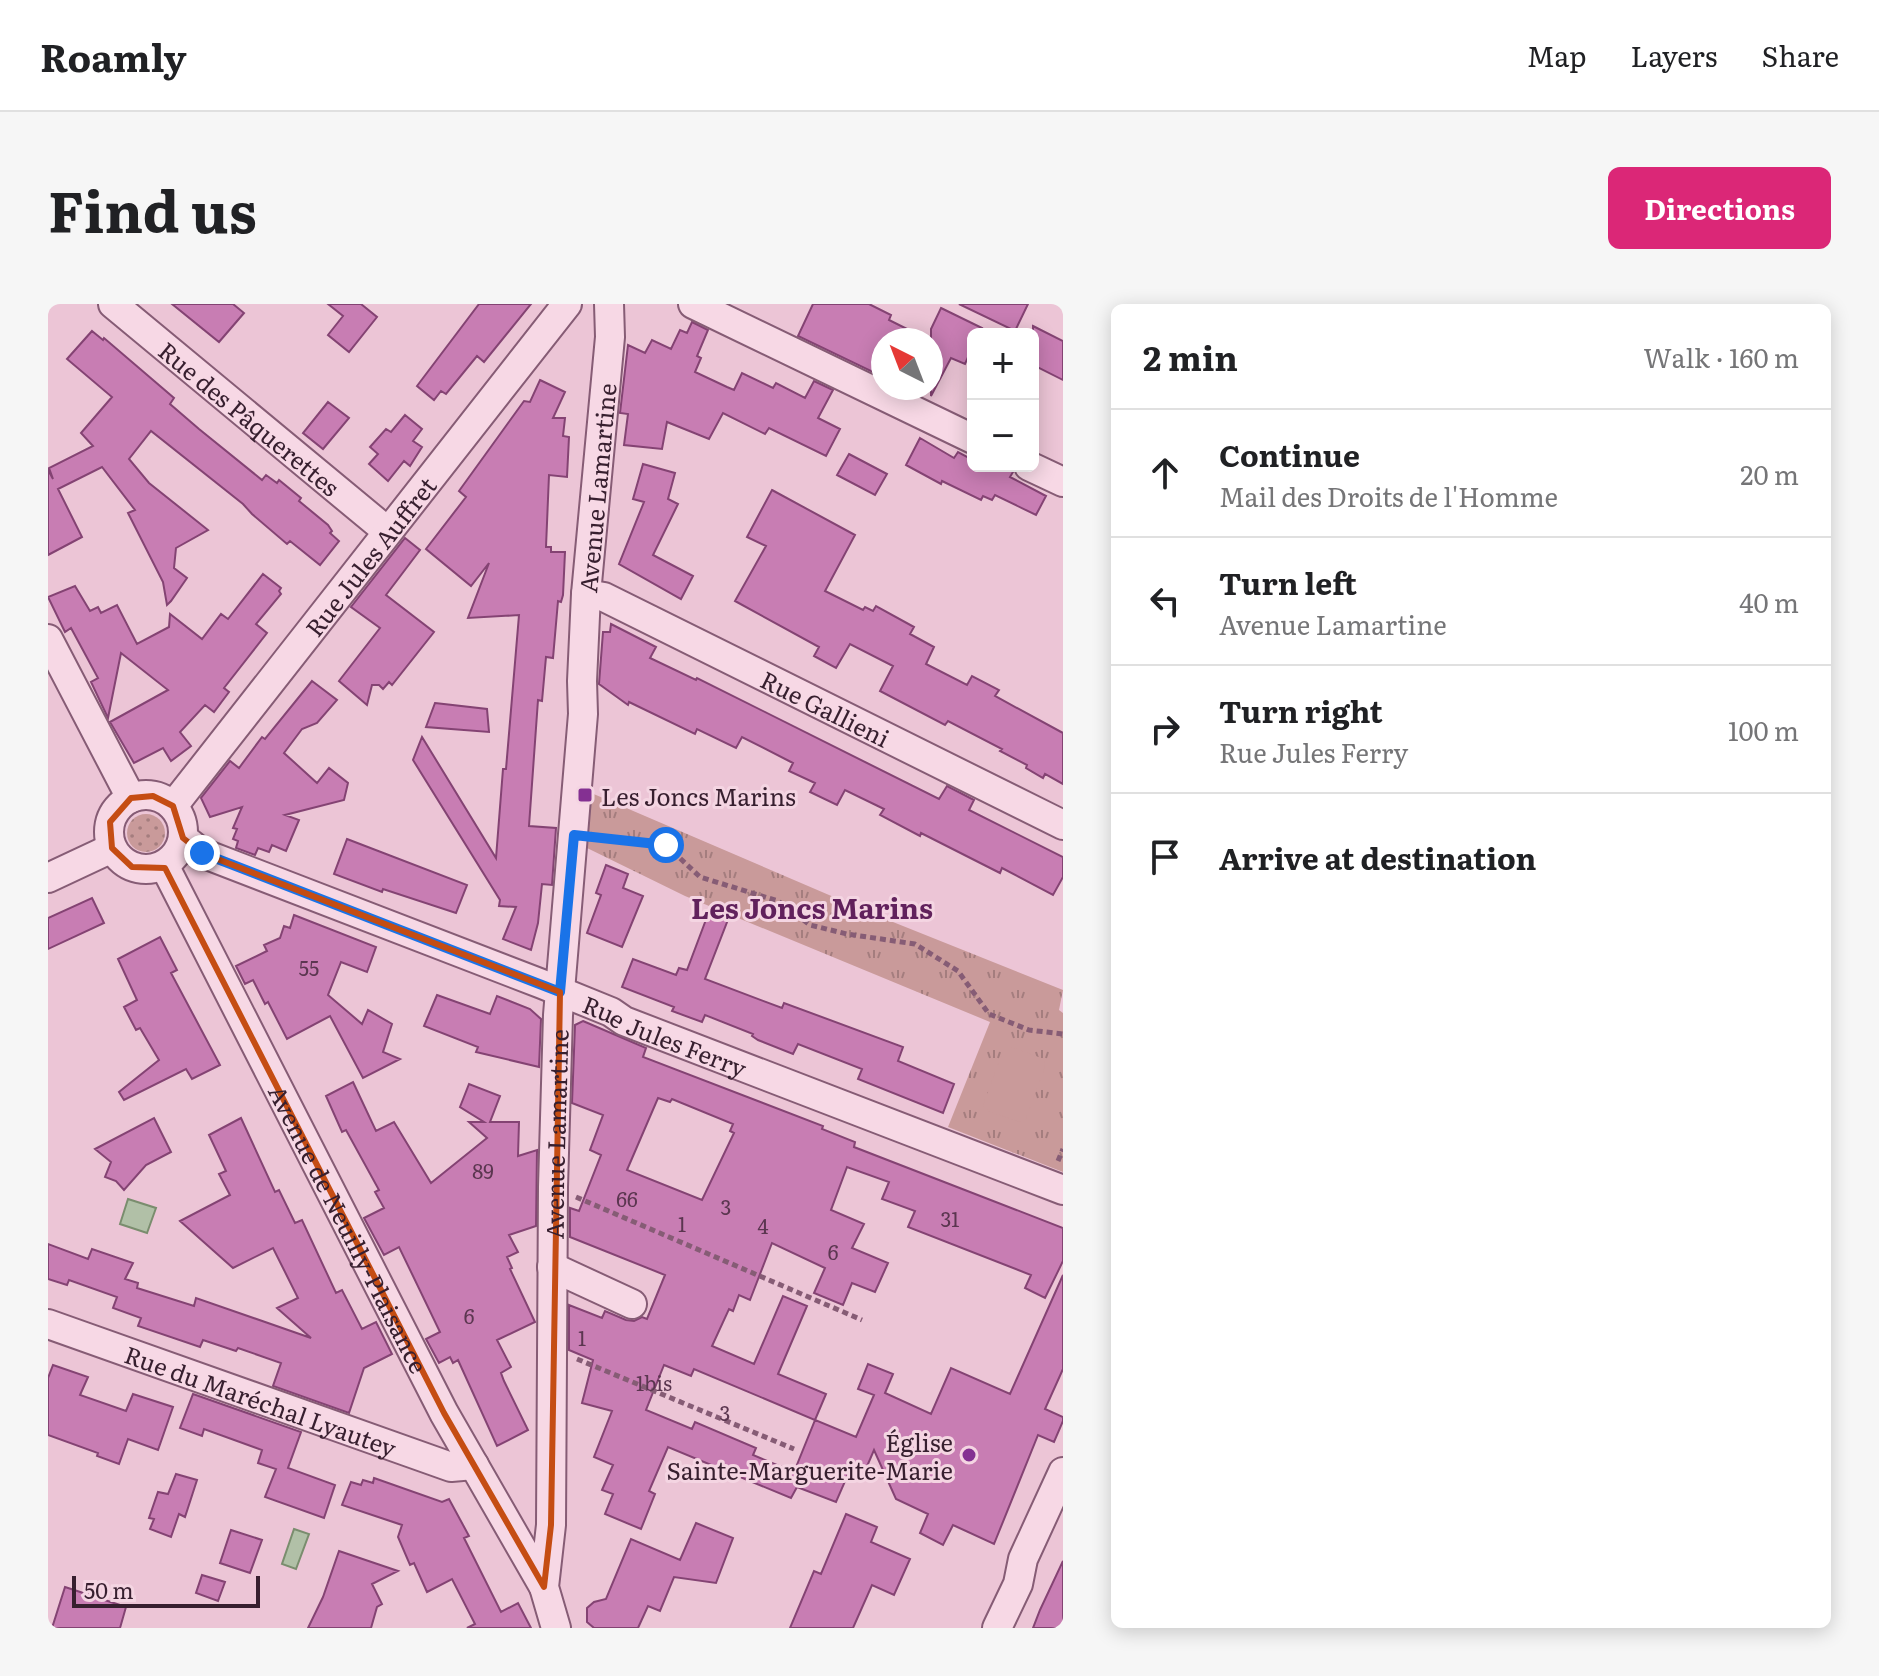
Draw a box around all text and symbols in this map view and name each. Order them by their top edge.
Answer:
text: Roamly [40,27,186,84]
text: Map [1527,34,1586,76]
text: Layers [1630,34,1717,76]
text: Share [1761,34,1839,76]
text: Find us [48,167,257,250]
button: Directions [1608,167,1831,249]
north arrow [871,328,943,400]
map controls [967,328,1039,472]
button: + [967,328,1039,400]
text: 2 min [1143,331,1238,381]
street label: Rue des Pâquerettes [152,332,348,503]
text: Walk · 160 m [1643,337,1799,376]
street label: Avenue Lamartine [569,381,623,594]
button: − [967,400,1039,472]
text: Continue [1219,432,1360,476]
icon: ahead [1143,451,1187,495]
text: 20 m [1740,454,1799,493]
street label: Rue Jules Auffret [296,468,443,643]
text: Mail des Droits de l'Homme [1219,476,1558,515]
text: Turn left [1219,560,1357,604]
icon: left [1143,579,1187,623]
text: 40 m [1739,582,1799,621]
text: Avenue Lamartine [1219,604,1447,643]
street label: Rue Gallieni [755,660,896,754]
text: Turn right [1219,688,1383,732]
icon: right [1143,707,1187,751]
text: 100 m [1728,710,1799,749]
text: Rue Jules Ferry [1219,732,1408,771]
place label: Les Joncs Marins [601,778,796,813]
marker: Les Joncs Marins [576,786,594,804]
route start [648,827,684,863]
route end [184,835,220,871]
icon: arrive [1143,835,1187,879]
text: Arrive at destination [1219,835,1536,879]
district label: Les Joncs Marins [691,886,933,928]
house number: 55 [299,952,319,982]
street label: Rue Jules Ferry [578,985,752,1084]
street label: Avenue Lamartine [535,1028,575,1239]
street label: Avenue de Neuilly-Plaisance [261,1078,438,1379]
house number: 89 [472,1155,494,1185]
house number: 66 [616,1183,638,1213]
house number: 3 [721,1191,731,1221]
house number: 31 [941,1203,959,1233]
house number: 1 [678,1208,686,1238]
house number: 4 [757,1210,769,1240]
house number: 6 [828,1236,839,1266]
house number: 6 [464,1300,475,1330]
house number: 1 [578,1322,586,1352]
street label: Rue du Maréchal Lyautey [120,1335,402,1464]
house number: 1bis [636,1367,672,1397]
house number: 3 [720,1397,730,1427]
place label: Église Sainte-Marguerite-Marie [667,1424,953,1487]
marker: Église Sainte-Marguerite-Marie [960,1446,978,1464]
scale bar [72,1572,260,1608]
text: 50 m [84,1573,134,1606]

